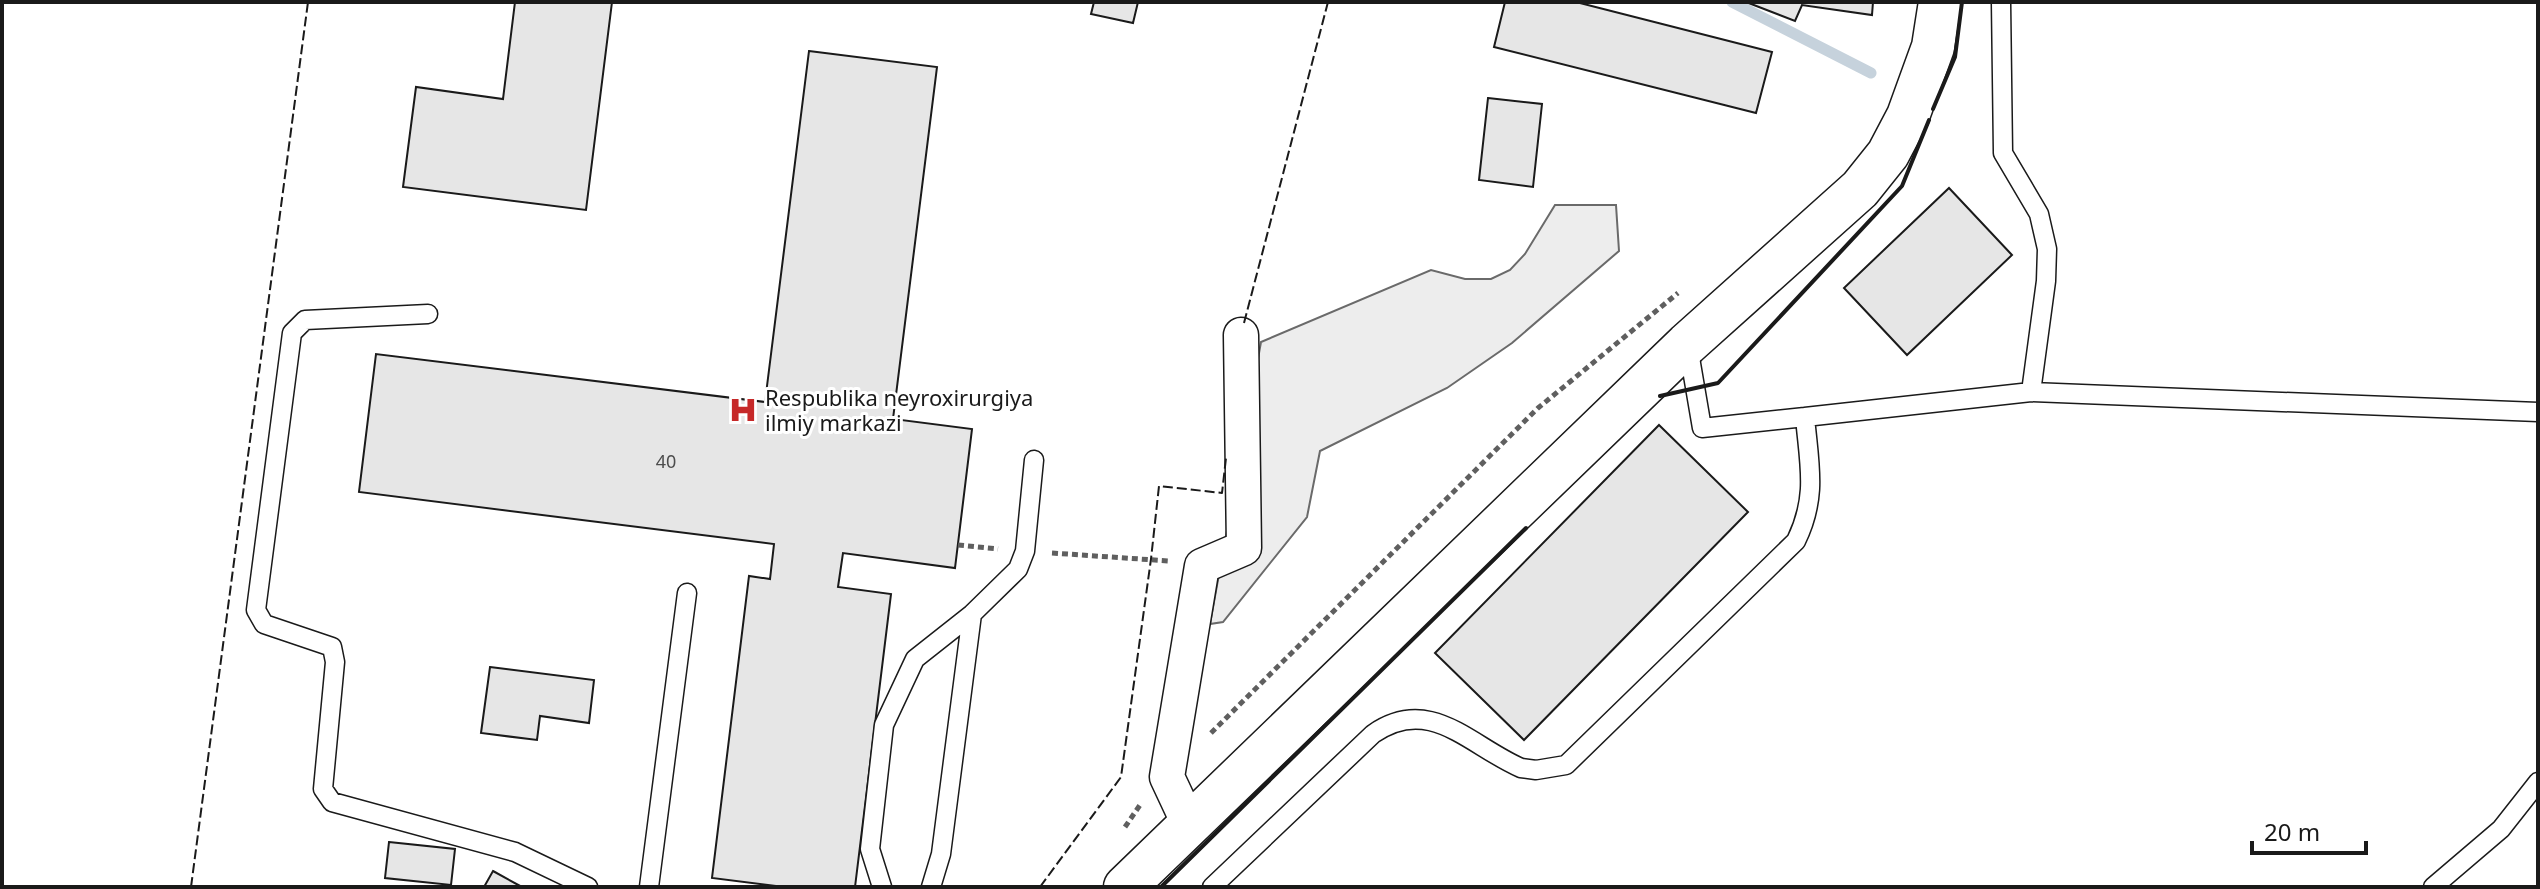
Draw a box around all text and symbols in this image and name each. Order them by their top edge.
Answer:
place label: Respublika neyroxirurgiya ilmiy markazi [765,382,1033,437]
hospital icon: Respublika neyroxirurgiya ilmiy markazi [728,395,758,425]
house number: 40 [656,449,676,473]
scale bar [2252,805,2366,855]
text: 20 m [2264,815,2320,848]

